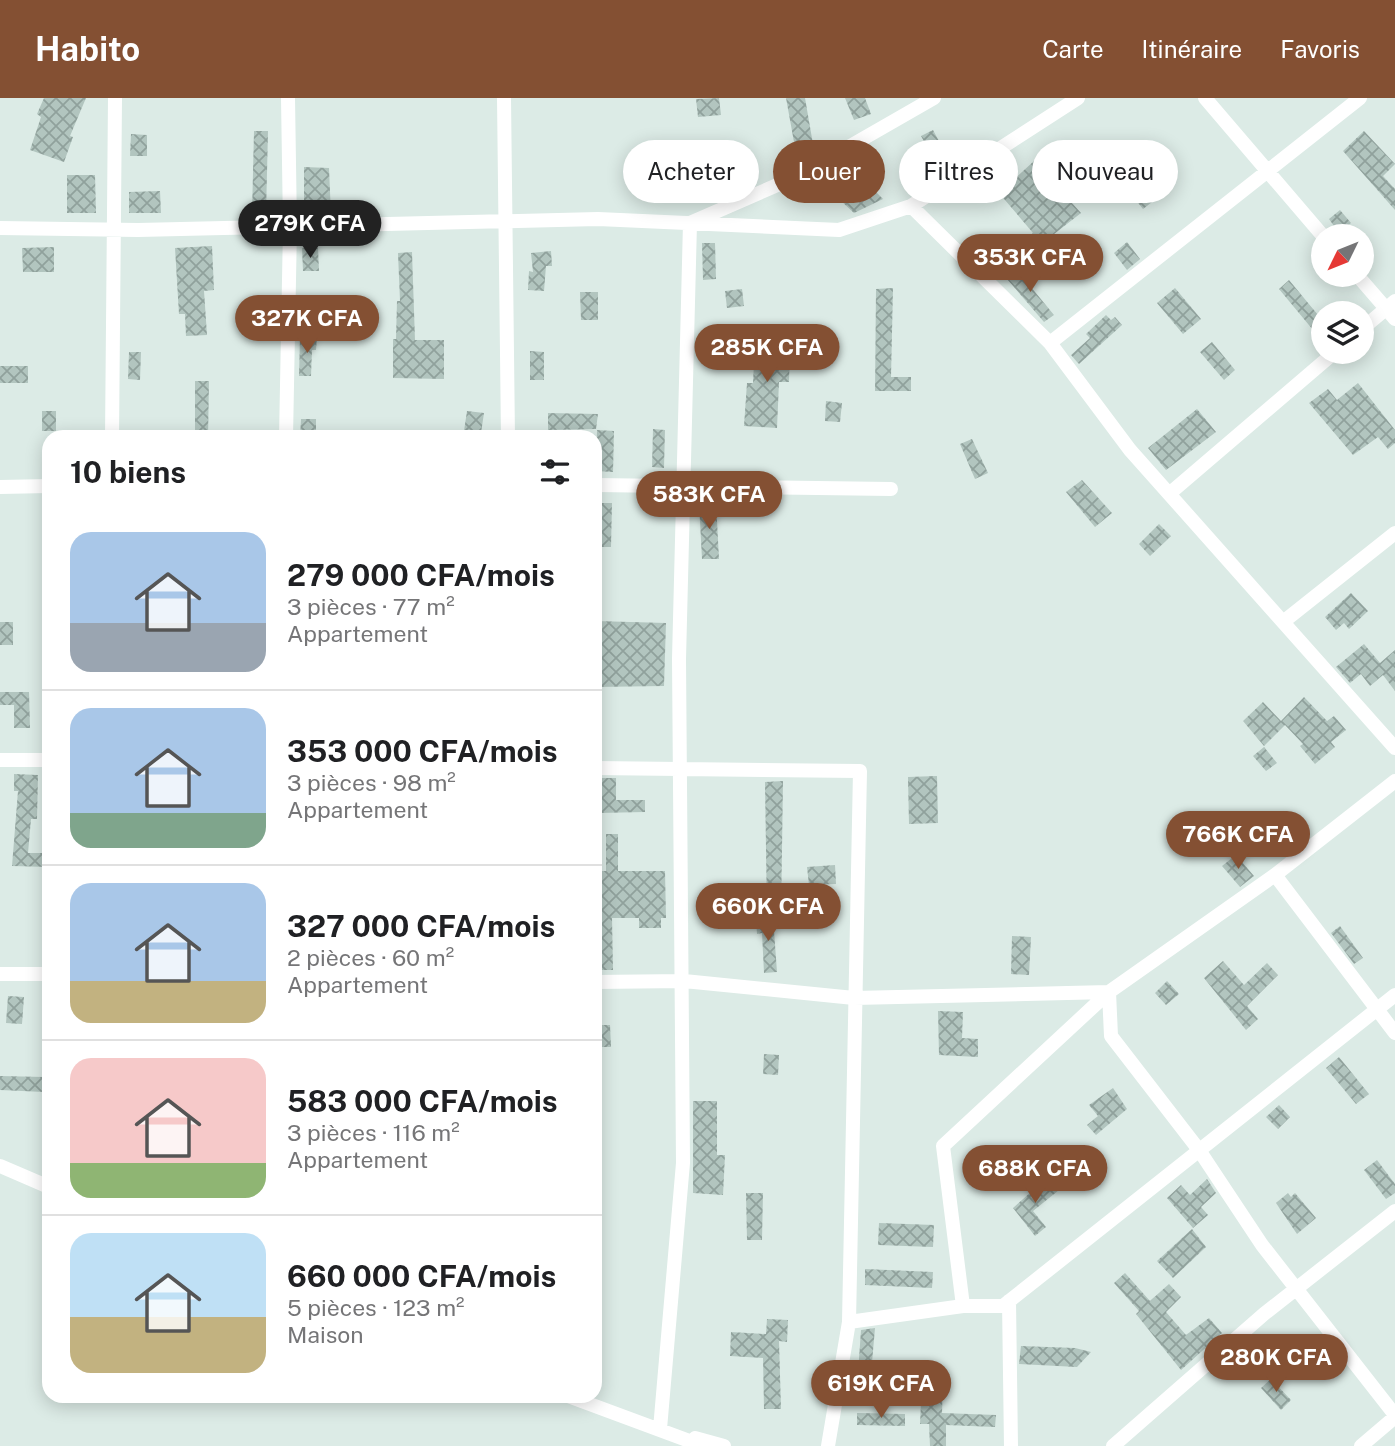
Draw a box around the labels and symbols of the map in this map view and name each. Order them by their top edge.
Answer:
pin: 279K CFA [238,200,382,260]
north arrow [1311,224,1374,287]
pin: 353K CFA [958,234,1102,294]
pin: 327K CFA [235,296,379,355]
pin: 285K CFA [695,324,839,384]
pin: 583K CFA [637,472,781,531]
pin: 766K CFA [1166,812,1310,871]
pin: 660K CFA [696,884,840,943]
pin: 688K CFA [963,1146,1107,1205]
pin: 280K CFA [1204,1334,1348,1394]
pin: 619K CFA [809,1360,953,1420]

